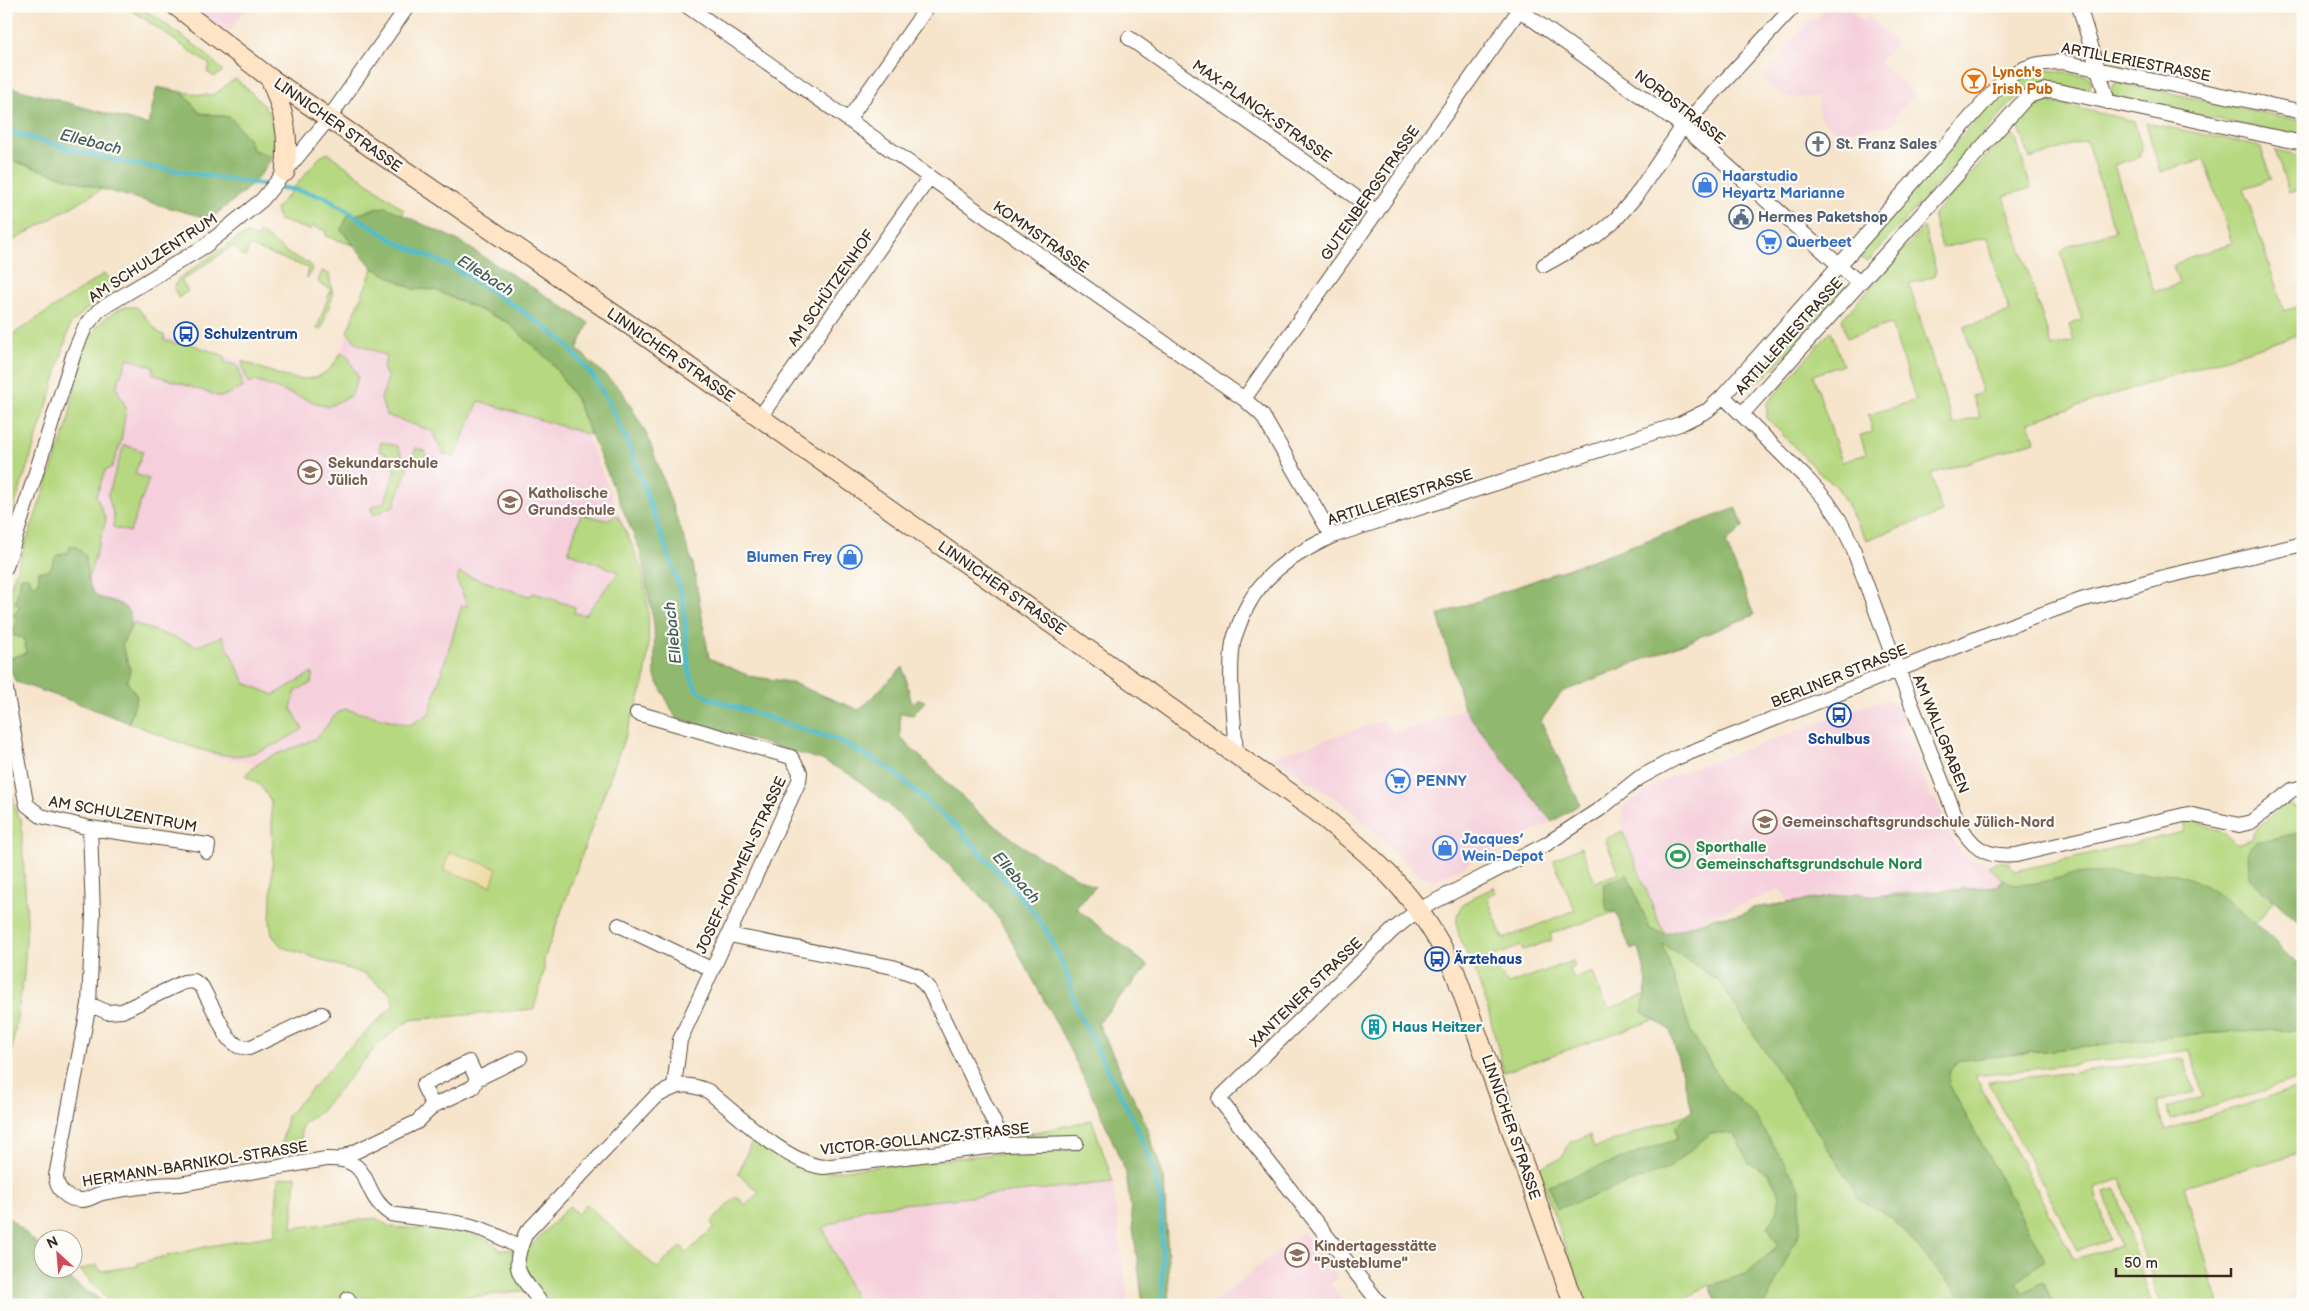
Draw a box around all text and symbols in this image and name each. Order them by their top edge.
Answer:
street label: ARTILLERIESTRASSE [2060,39,2212,86]
street label: MAX-PLANCK-STRASSE [1188,56,1335,167]
place label: Lynch's Irish Pub [1992,63,2053,99]
street label: NORDSTRASSE [1631,66,1729,149]
bar icon: Lynch's Irish Pub [1961,68,1987,94]
street label: LINNICHER STRASSE [270,74,406,177]
street label: GUTENBERGSTRASSE [1317,122,1424,264]
water label: Ellebach [58,126,124,159]
church icon: St. Franz Sales [1805,131,1831,157]
place label: St. Franz Sales [1836,135,1937,154]
place label: Haarstudio Heyartz Marianne [1722,167,1845,203]
shop icon: Haarstudio Heyartz Marianne [1692,172,1718,198]
street label: KOMMSTRASSE [989,197,1092,278]
public building icon: Hermes Paketshop [1728,204,1754,230]
place label: Hermes Paketshop [1758,208,1888,227]
street label: AM SCHULZENTRUM [85,210,221,307]
street label: AM SCHÜTZENHOF [784,226,879,350]
supermarket icon: Querbeet [1756,229,1782,255]
place label: Querbeet [1786,233,1851,252]
water label: Ellebach [454,252,517,301]
street label: ARTILLERIESTRASSE [1732,274,1847,399]
street label: LINNICHER STRASSE [603,304,739,407]
bus stop icon: Schulzentrum [173,321,199,347]
place label: Schulzentrum [204,325,298,344]
place label: Sekundarschule Jülich [328,454,438,490]
school or university icon: Sekundarschule Jülich [297,459,323,485]
street label: ARTILLERIESTRASSE [1325,465,1475,530]
place label: Katholische Grundschule [528,484,615,520]
school or university icon: Katholische Grundschule [497,489,523,515]
street label: LINNICHER STRASSE [934,537,1070,640]
shop icon: Blumen Frey [837,544,863,570]
place label: Blumen Frey [746,548,832,567]
water label: Ellebach [661,601,686,665]
street label: BERLINER STRASSE [1768,640,1910,713]
street label: AM WALLGRABEN [1908,672,1973,796]
bus stop icon: Schulbus [1826,702,1852,728]
place label: Schulbus [1808,730,1870,749]
supermarket icon: PENNY [1385,768,1411,794]
place label: PENNY [1416,772,1467,791]
street label: JOSEF-HOMMEN-STRASSE [692,774,791,957]
street label: AM SCHULZENTRUM [47,792,198,837]
school or university icon: Gemeinschaftsgrundschule Jülich-Nord [1752,809,1778,835]
place label: Gemeinschaftsgrundschule Jülich-Nord [1782,813,2054,832]
place label: Jacques’ Wein-Depot [1462,830,1543,866]
shop icon: Jacques’ Wein-Depot [1432,835,1458,861]
place label: Sporthalle Gemeinschaftsgrundschule Nord [1696,838,1922,874]
sports icon: Sporthalle Gemeinschaftsgrundschule Nord [1665,843,1691,869]
water label: Ellebach [988,848,1044,908]
street label: XANTENER STRASSE [1245,934,1367,1052]
bus stop icon: Ärztehaus [1424,946,1450,972]
place label: Ärztehaus [1453,950,1522,969]
building icon: Haus Heitzer [1361,1014,1387,1040]
place label: Haus Heitzer [1392,1018,1483,1037]
street label: LINNICHER STRASSE [1477,1052,1544,1202]
street label: VICTOR-GOLLANCZ-STRASSE [819,1119,1031,1160]
street label: HERMANN-BARNIKOL-STRASSE [81,1137,309,1192]
north arrow [32,1228,82,1278]
text: N [44,1233,61,1253]
place label: Kindertagesstätte "Pusteblume" [1314,1237,1437,1273]
school or university icon: Kindertagesstätte "Pusteblume" [1284,1242,1310,1268]
scale bar [2116,1246,2232,1278]
text: 50 m [2124,1254,2158,1273]

